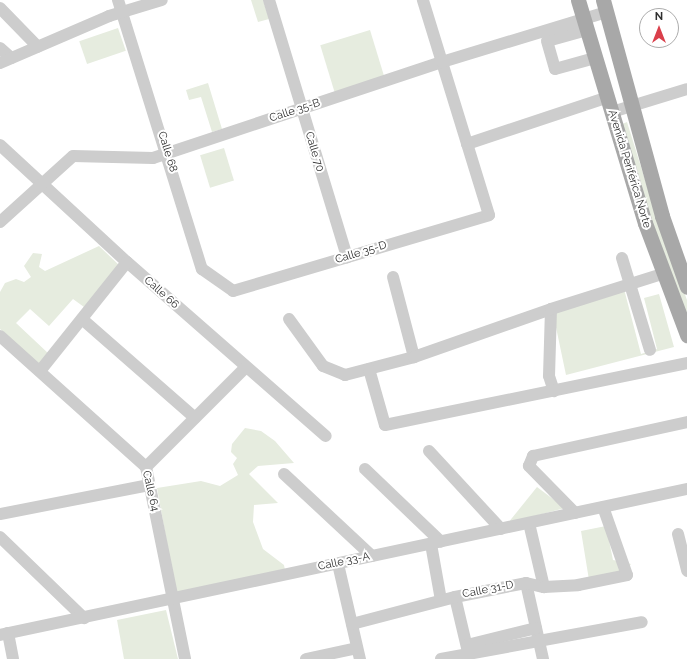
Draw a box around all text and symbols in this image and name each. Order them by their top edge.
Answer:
north arrow [639,8,679,48]
text: N [655,10,663,23]
street label: Calle 35-B [268,97,322,125]
street label: Avenida Periférica Norte [605,108,653,230]
street label: Calle 68 [155,130,179,174]
street label: Calle 70 [302,130,326,174]
street label: Calle 35-D [334,239,388,267]
street label: Calle 66 [141,274,181,312]
street label: Calle 64 [139,469,161,513]
street label: Calle 33-A [317,550,371,574]
street label: Calle 31-D [461,579,515,601]

